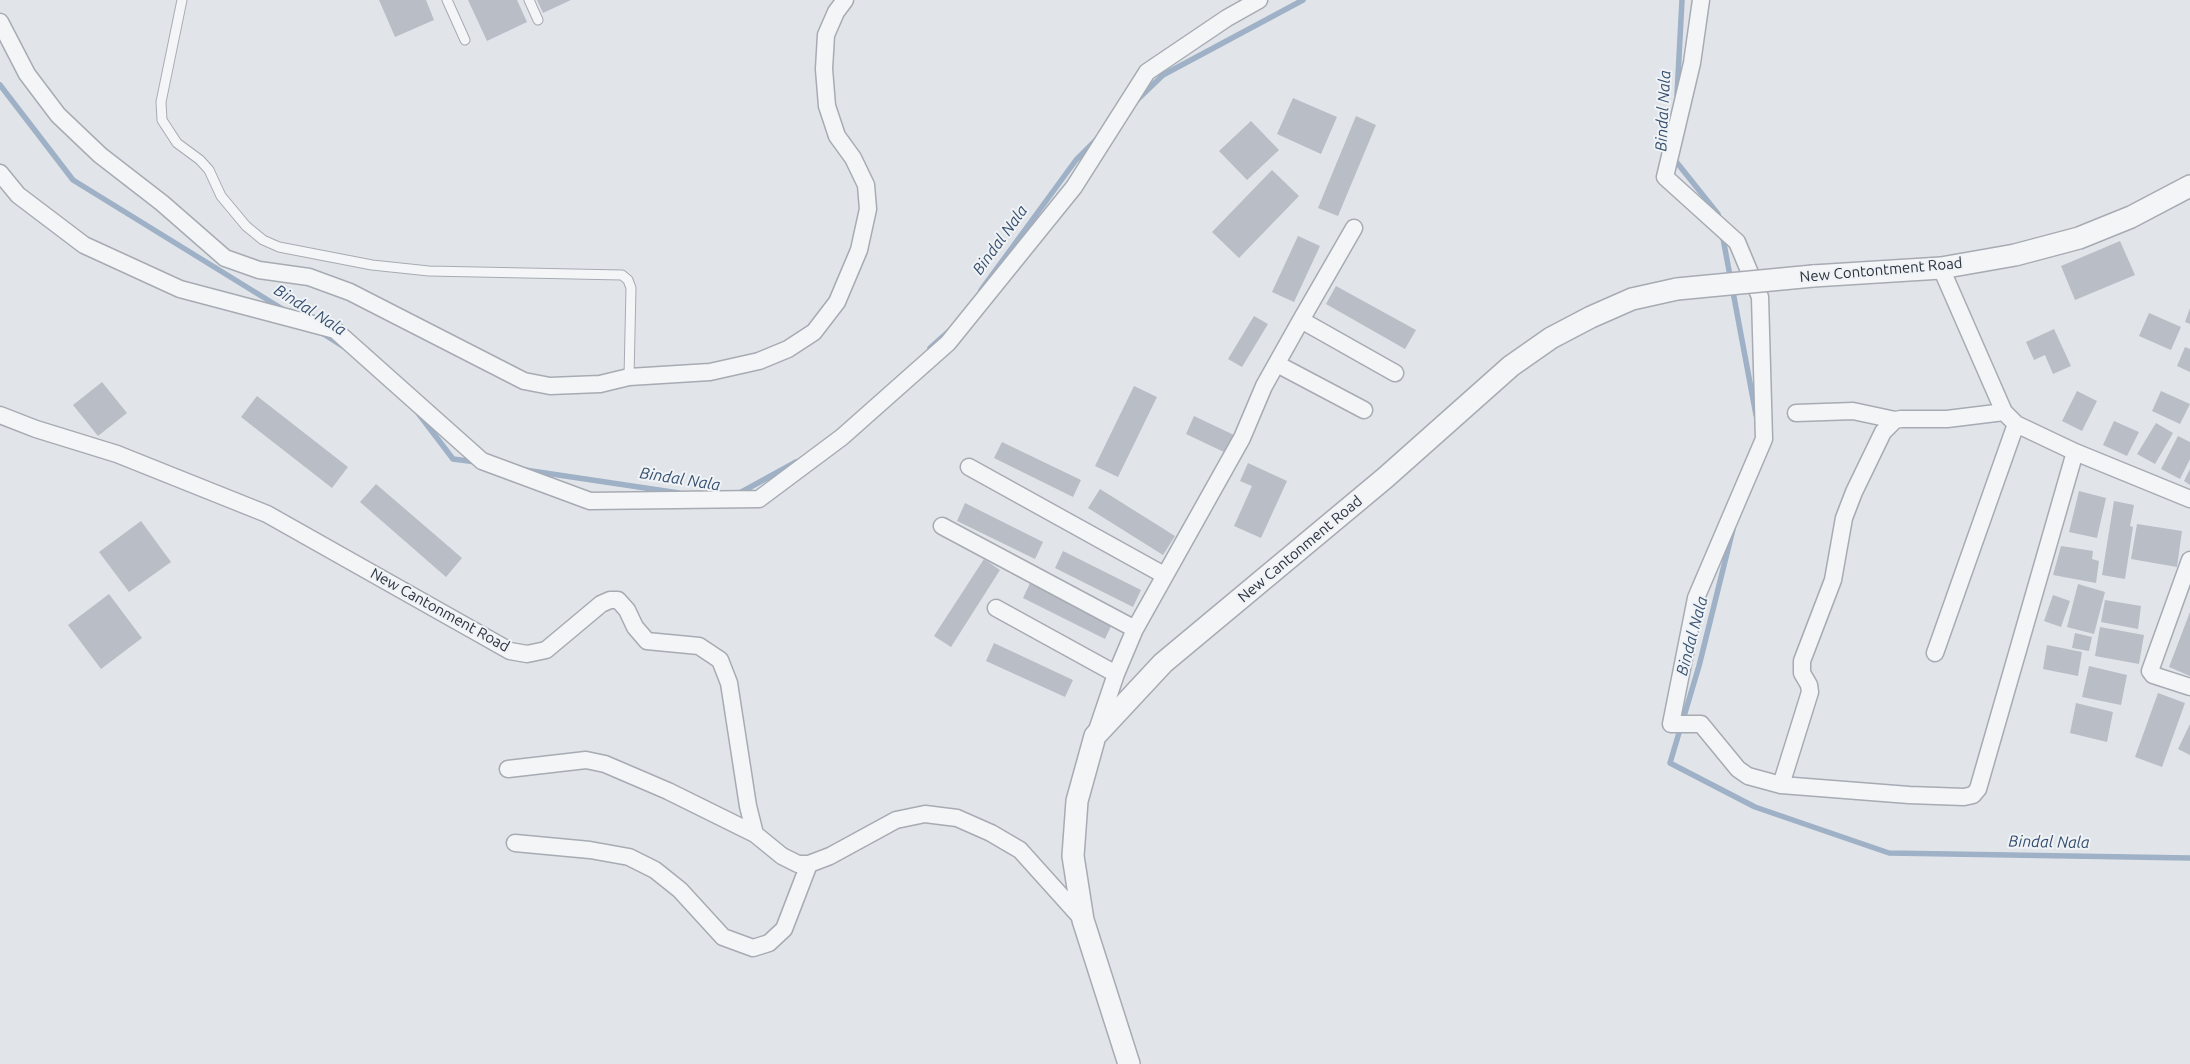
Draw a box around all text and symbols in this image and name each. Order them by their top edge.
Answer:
water label: Bindal Nala [1651,70,1675,152]
water label: Bindal Nala [968,202,1032,278]
street label: New Contontment Road [1799,254,1963,286]
water label: Bindal Nala [270,280,350,340]
water label: Bindal Nala [638,463,722,495]
street label: New Cantonment Road [1234,492,1366,606]
street label: New Cantonment Road [367,564,513,656]
water label: Bindal Nala [1672,594,1712,678]
water label: Bindal Nala [2008,832,2090,852]

